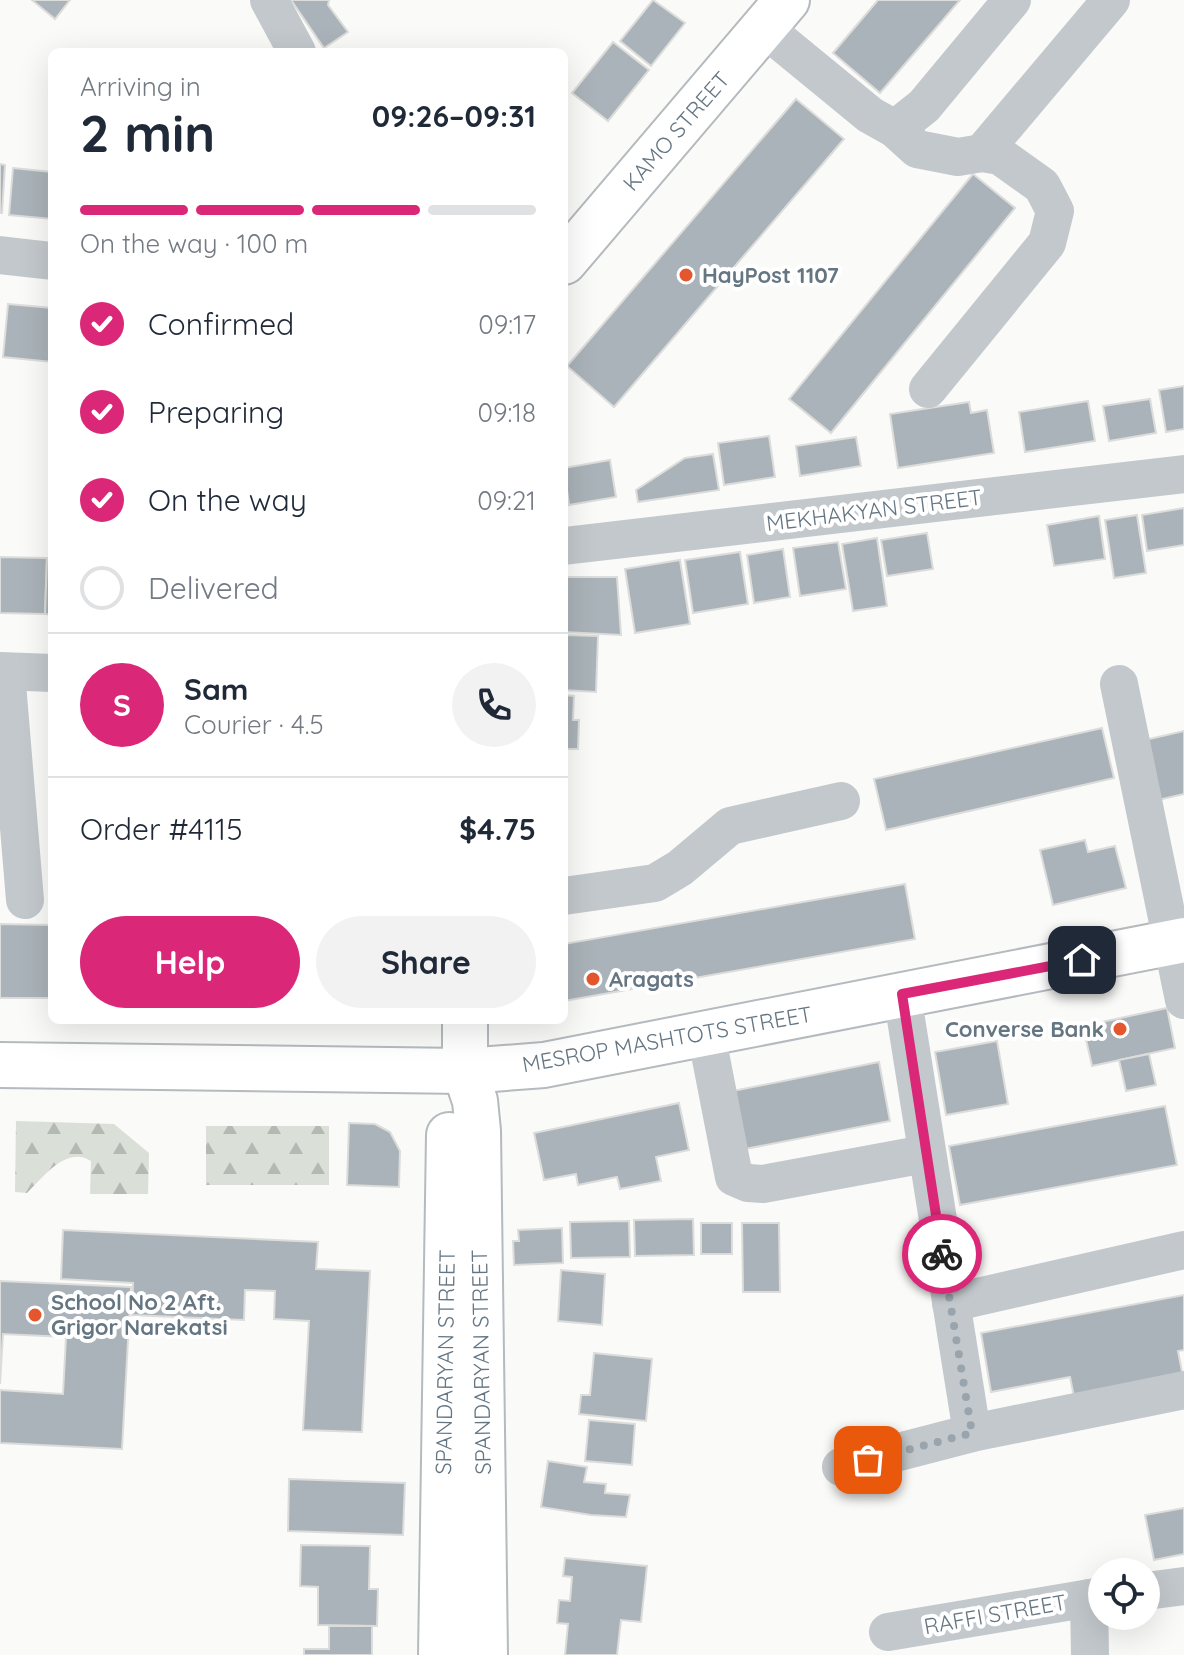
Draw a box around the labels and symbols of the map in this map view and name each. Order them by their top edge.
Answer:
street label: KAMO STREET [617,66,735,196]
place label: HayPost 1107 [702,261,839,289]
marker: HayPost 1107 [677,266,695,284]
street label: MEKHAKYAN STREET [765,483,983,537]
pin [1048,926,1116,994]
place label: Aragats [609,965,694,993]
marker: Aragats [584,970,602,988]
street label: MESROP MASHTOTS STREET [520,1000,814,1078]
place label: Converse Bank [945,1015,1104,1043]
marker: Converse Bank [1111,1020,1129,1038]
courier [902,1214,982,1294]
street label: SPANDARYAN STREET [429,1249,461,1475]
street label: SPANDARYAN STREET [465,1249,497,1475]
place label: School No 2 Aft. Grigor Narekatsi [51,1288,228,1341]
marker: School No 2 Aft. Grigor Narekatsi [26,1306,44,1324]
pin [834,1426,902,1494]
street label: RAFFI STREET [922,1588,1068,1640]

